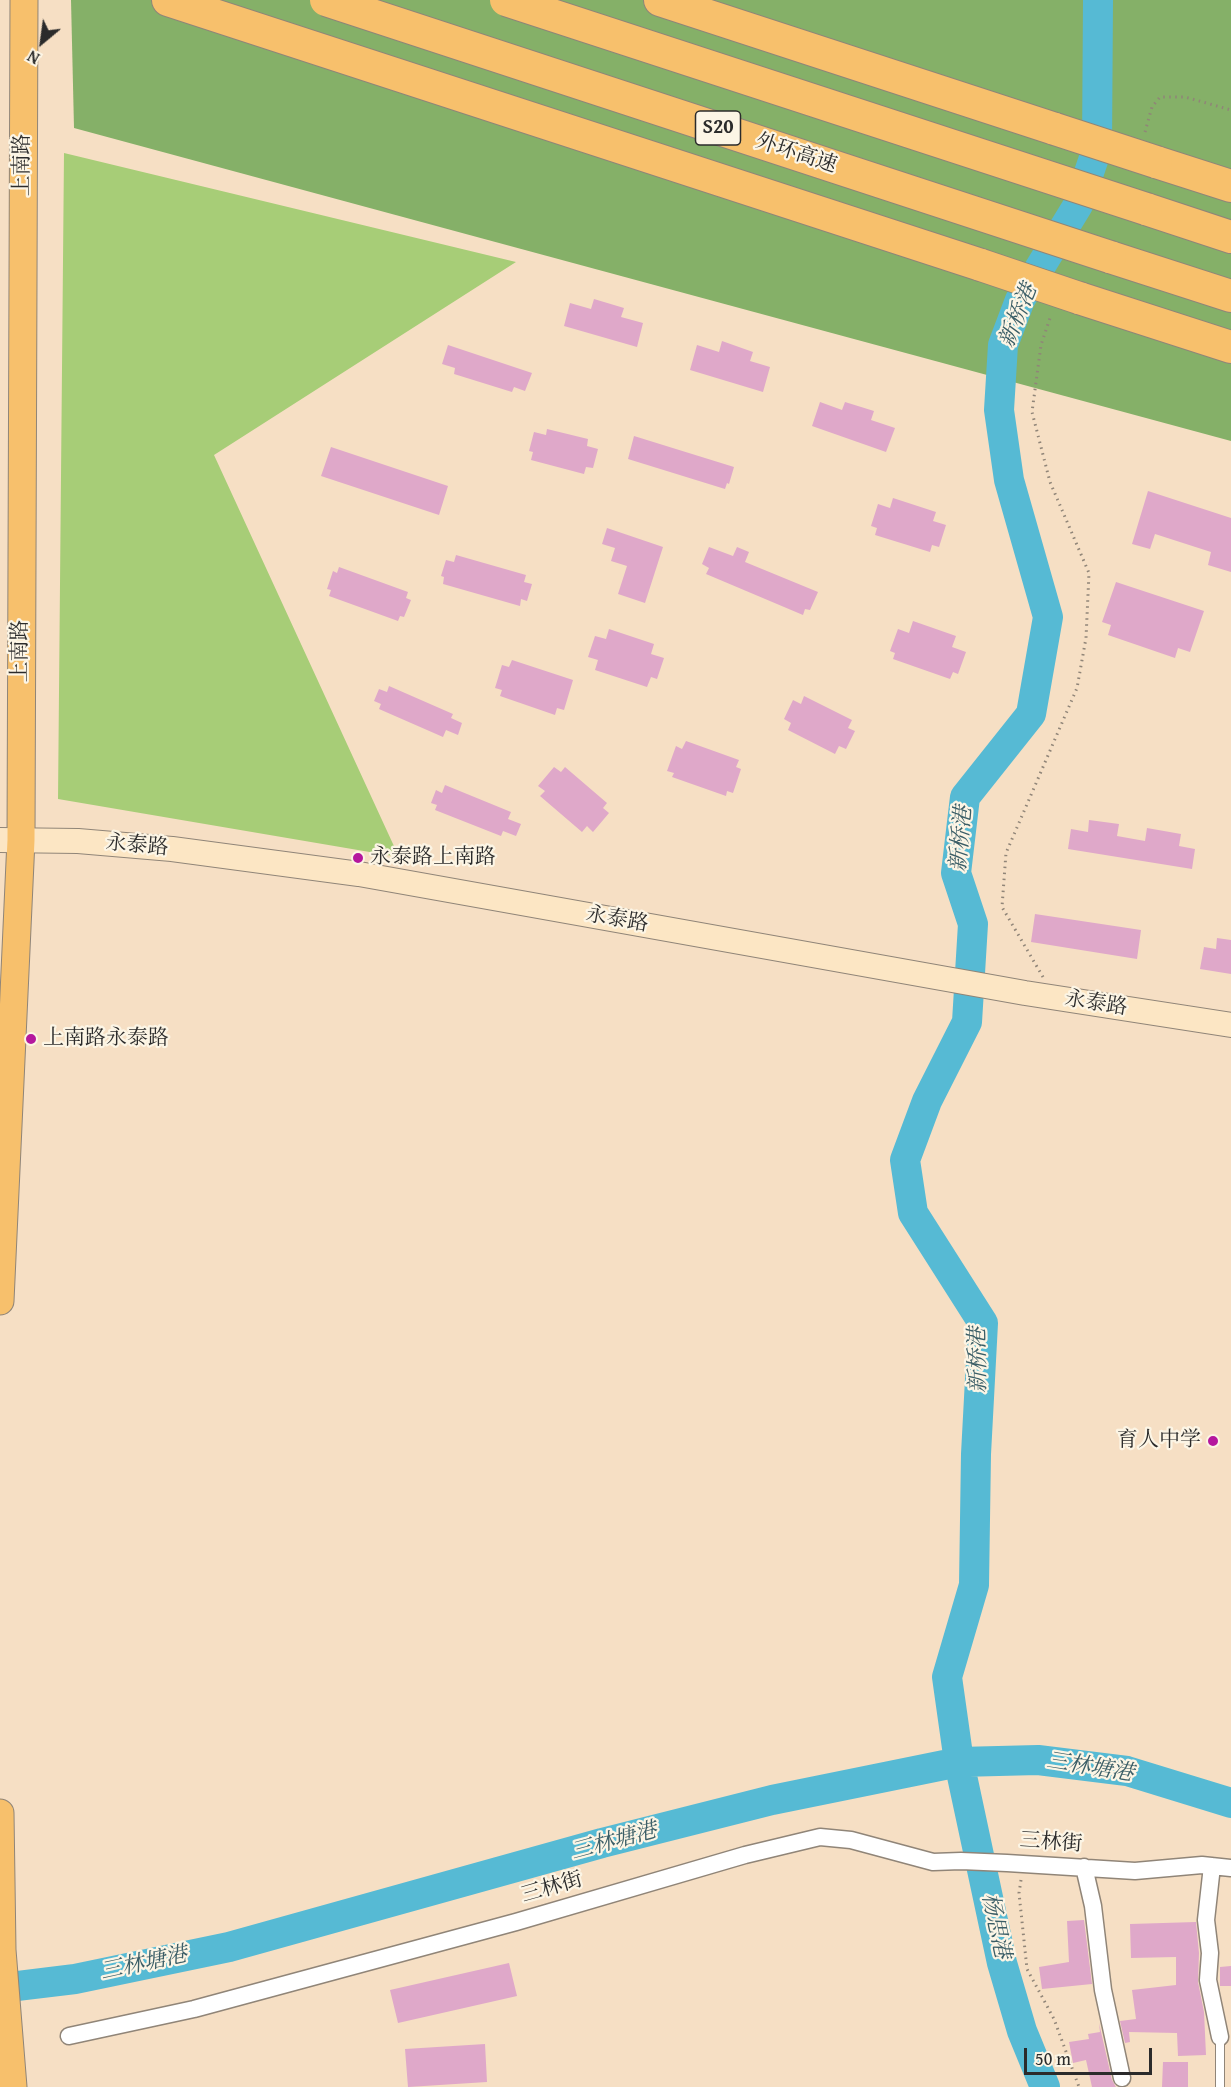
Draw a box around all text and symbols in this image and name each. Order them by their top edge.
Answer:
north arrow [12,12,72,72]
text: N [23,45,44,71]
road number: S20 [696,111,740,145]
street label: 外环高速 [752,129,840,179]
street label: 上南路 [10,134,36,196]
water label: 新桥港 [994,280,1044,352]
street label: 上南路 [8,620,34,682]
water label: 新桥港 [946,805,978,873]
street label: 永泰路 [105,831,169,861]
place label: 永泰路上南路 [370,845,496,871]
marker: 永泰路上南路 [351,851,365,865]
street label: 永泰路 [584,902,650,938]
street label: 永泰路 [1063,987,1129,1021]
place label: 上南路永泰路 [43,1026,169,1052]
marker: 上南路永泰路 [24,1032,38,1046]
water label: 新桥港 [965,1327,993,1393]
place label: 育人中学 [1117,1428,1201,1454]
marker: 育人中学 [1206,1434,1220,1448]
water label: 三林塘港 [1044,1748,1136,1788]
water label: 三林塘港 [568,1818,660,1866]
street label: 三林街 [1019,1828,1083,1858]
street label: 三林街 [518,1867,586,1909]
water label: 杨思港 [975,1891,1015,1961]
water label: 三林塘港 [98,1942,190,1986]
scale bar [1027,2036,1154,2074]
text: 50 m [1035,2045,1071,2072]

